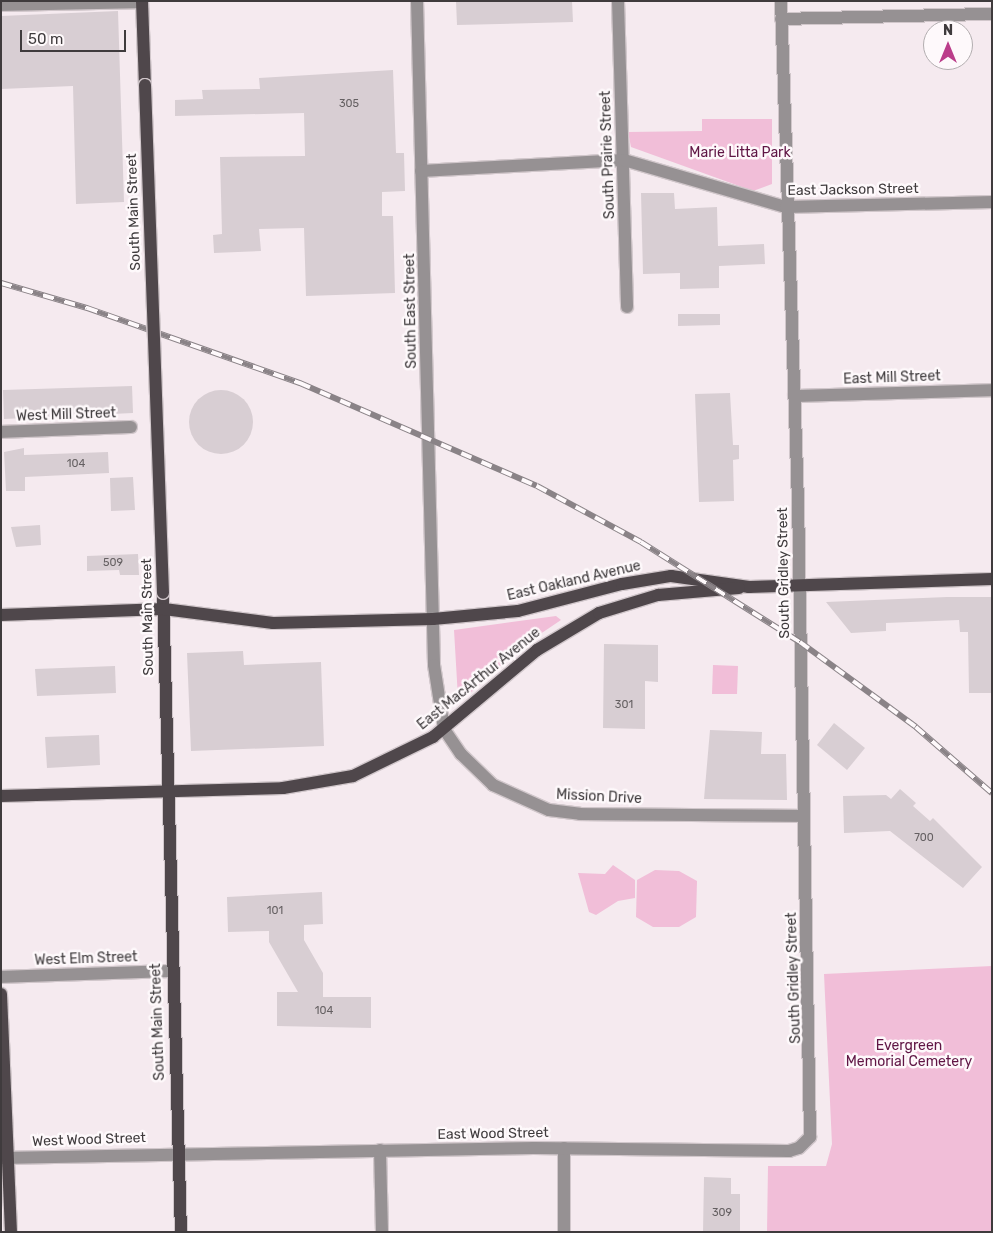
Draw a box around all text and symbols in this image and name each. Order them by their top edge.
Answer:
scale bar [22,20,129,52]
north arrow [923,20,973,70]
text: N [943,22,953,39]
text: 50 m [28,30,63,48]
street label: South Prairie Street [597,91,619,219]
house number: 305 [339,97,359,111]
park label: Marie Litta Park [689,145,791,161]
street label: South Main Street [124,153,144,271]
street label: East Jackson Street [787,180,919,200]
street label: South East Street [402,253,420,369]
street label: East Mill Street [843,368,941,388]
street label: West Mill Street [16,405,116,425]
house number: 104 [67,457,85,471]
street label: South Gridley Street [774,507,794,639]
house number: 509 [103,556,123,570]
street label: East Oakland Avenue [505,557,643,605]
street label: South Main Street [139,558,157,676]
street label: East MacArthur Avenue [414,624,544,734]
house number: 301 [615,698,633,712]
street label: Mission Drive [556,786,642,808]
house number: 700 [914,831,934,845]
house number: 101 [267,904,283,918]
street label: South Gridley Street [783,912,805,1044]
street label: West Elm Street [34,949,138,969]
street label: South Main Street [148,963,168,1081]
house number: 104 [315,1004,333,1018]
park label: Evergreen Memorial Cemetery [846,1038,972,1070]
street label: East Wood Street [437,1125,549,1143]
street label: West Wood Street [32,1130,146,1150]
house number: 309 [712,1206,732,1220]

